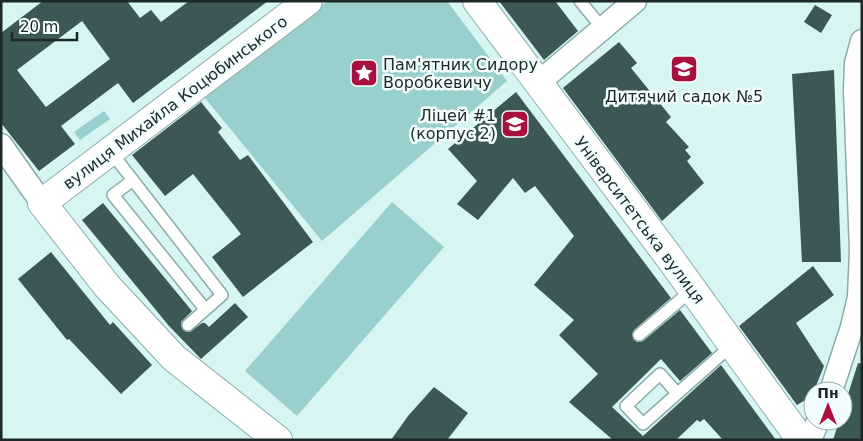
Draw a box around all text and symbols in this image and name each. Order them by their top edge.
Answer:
scale bar [12,10,78,42]
street label: вулиця Михайла Коцюбинського [59,12,291,193]
text: 20 m [20,18,58,36]
school or university icon: Дитячий садок №5 [669,54,699,84]
place label: Пам'ятник Сидору Воробкевичу [383,55,538,92]
place icon: Пам'ятник Сидору Воробкевичу [349,58,379,88]
place label: Дитячий садок №5 [605,87,763,106]
place label: Ліцей #1 (корпус 2) [410,106,496,143]
school or university icon: Ліцей #1 (корпус 2) [500,109,530,139]
street label: Університетська вулиця [570,133,709,308]
north arrow [803,381,853,431]
text: Пн [817,385,839,401]

